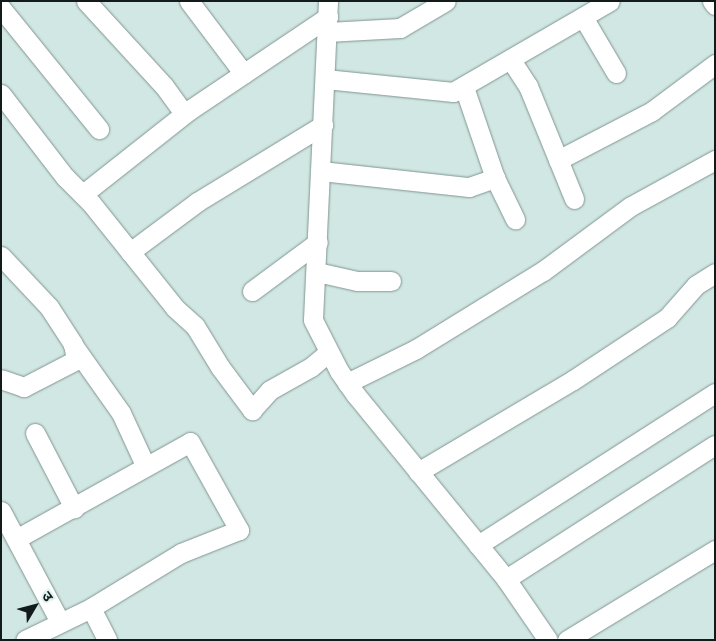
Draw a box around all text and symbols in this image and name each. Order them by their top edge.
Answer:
north arrow [10,581,60,631]
text: उ [38,588,57,605]

